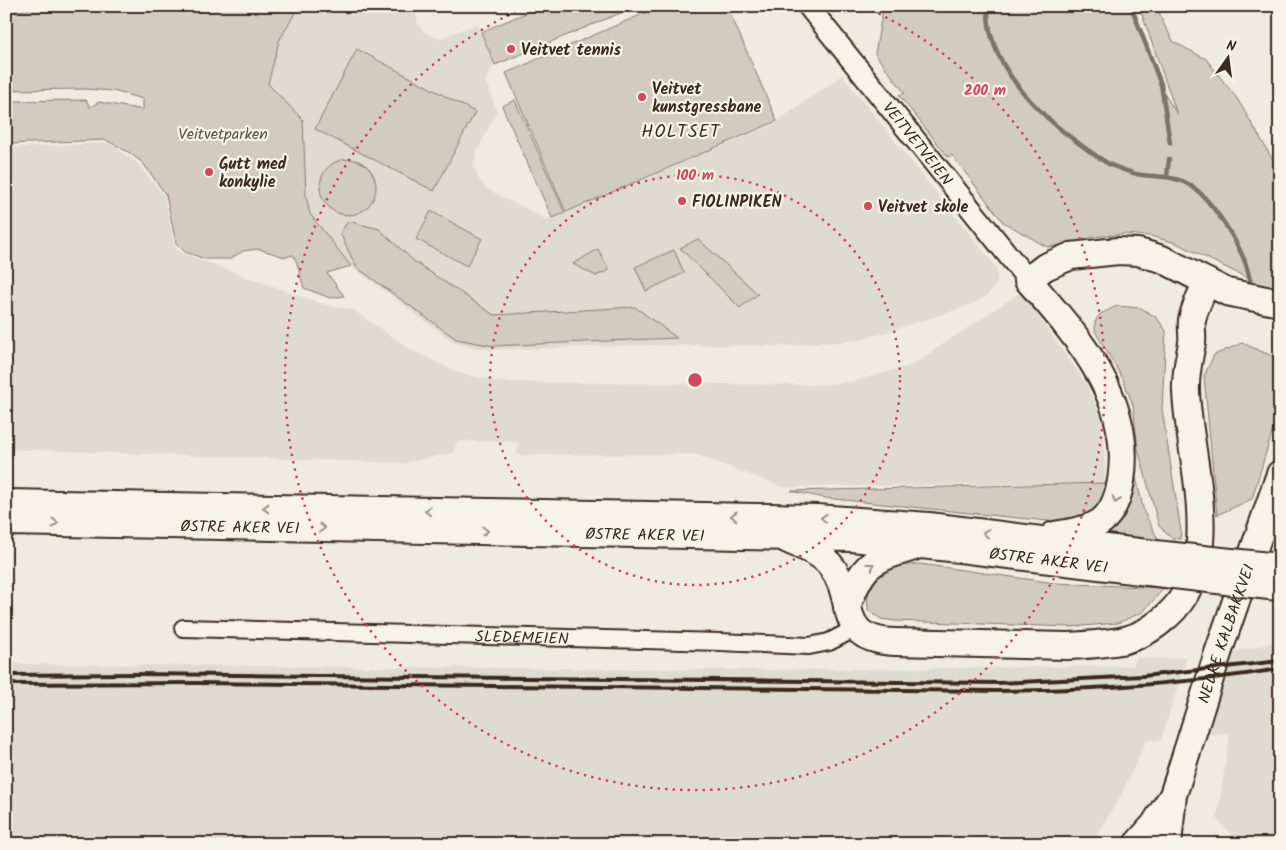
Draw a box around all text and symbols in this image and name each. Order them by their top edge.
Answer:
north arrow [1204,32,1254,82]
text: N [1224,35,1238,58]
place label: Veitvet tennis [521,38,622,63]
marker: Veitvet tennis [505,43,517,55]
place label: Veitvet kunstgressbane [652,77,762,120]
text: 200 m [964,79,1006,103]
marker: Veitvet kunstgressbane [636,91,648,103]
street label: VEITVETVEIEN [876,97,958,191]
district label: HOLTSET [641,118,721,147]
park label: Veitvetparken [178,122,268,147]
place label: Gutt med konkylie [219,152,287,195]
text: 100 m [676,164,714,188]
marker: Gutt med konkylie [203,166,215,178]
place label: FIOLINPIKEN [692,190,782,215]
marker: FIOLINPIKEN [676,195,688,207]
place label: Veitvet skole [878,195,969,220]
marker: Veitvet skole [862,200,874,212]
centre of rings [686,371,704,389]
one-way arrow [1112,495,1122,503]
one-way arrow [262,503,270,513]
one-way arrow [424,506,432,516]
one-way arrow [730,511,738,521]
one-way arrow [820,512,828,523]
street label: ØSTRE AKER VEI [180,514,300,542]
one-way arrow [52,518,59,528]
street label: ØSTRE AKER VEI [585,522,705,549]
one-way arrow [319,523,327,533]
one-way arrow [482,526,489,536]
one-way arrow [982,529,990,539]
street label: ØSTRE AKER VEI [988,542,1109,581]
street label: NEDRE KALBAKKVEI [1192,561,1262,707]
one-way arrow [865,563,875,572]
street label: SLEDEMEIEN [475,625,569,652]

